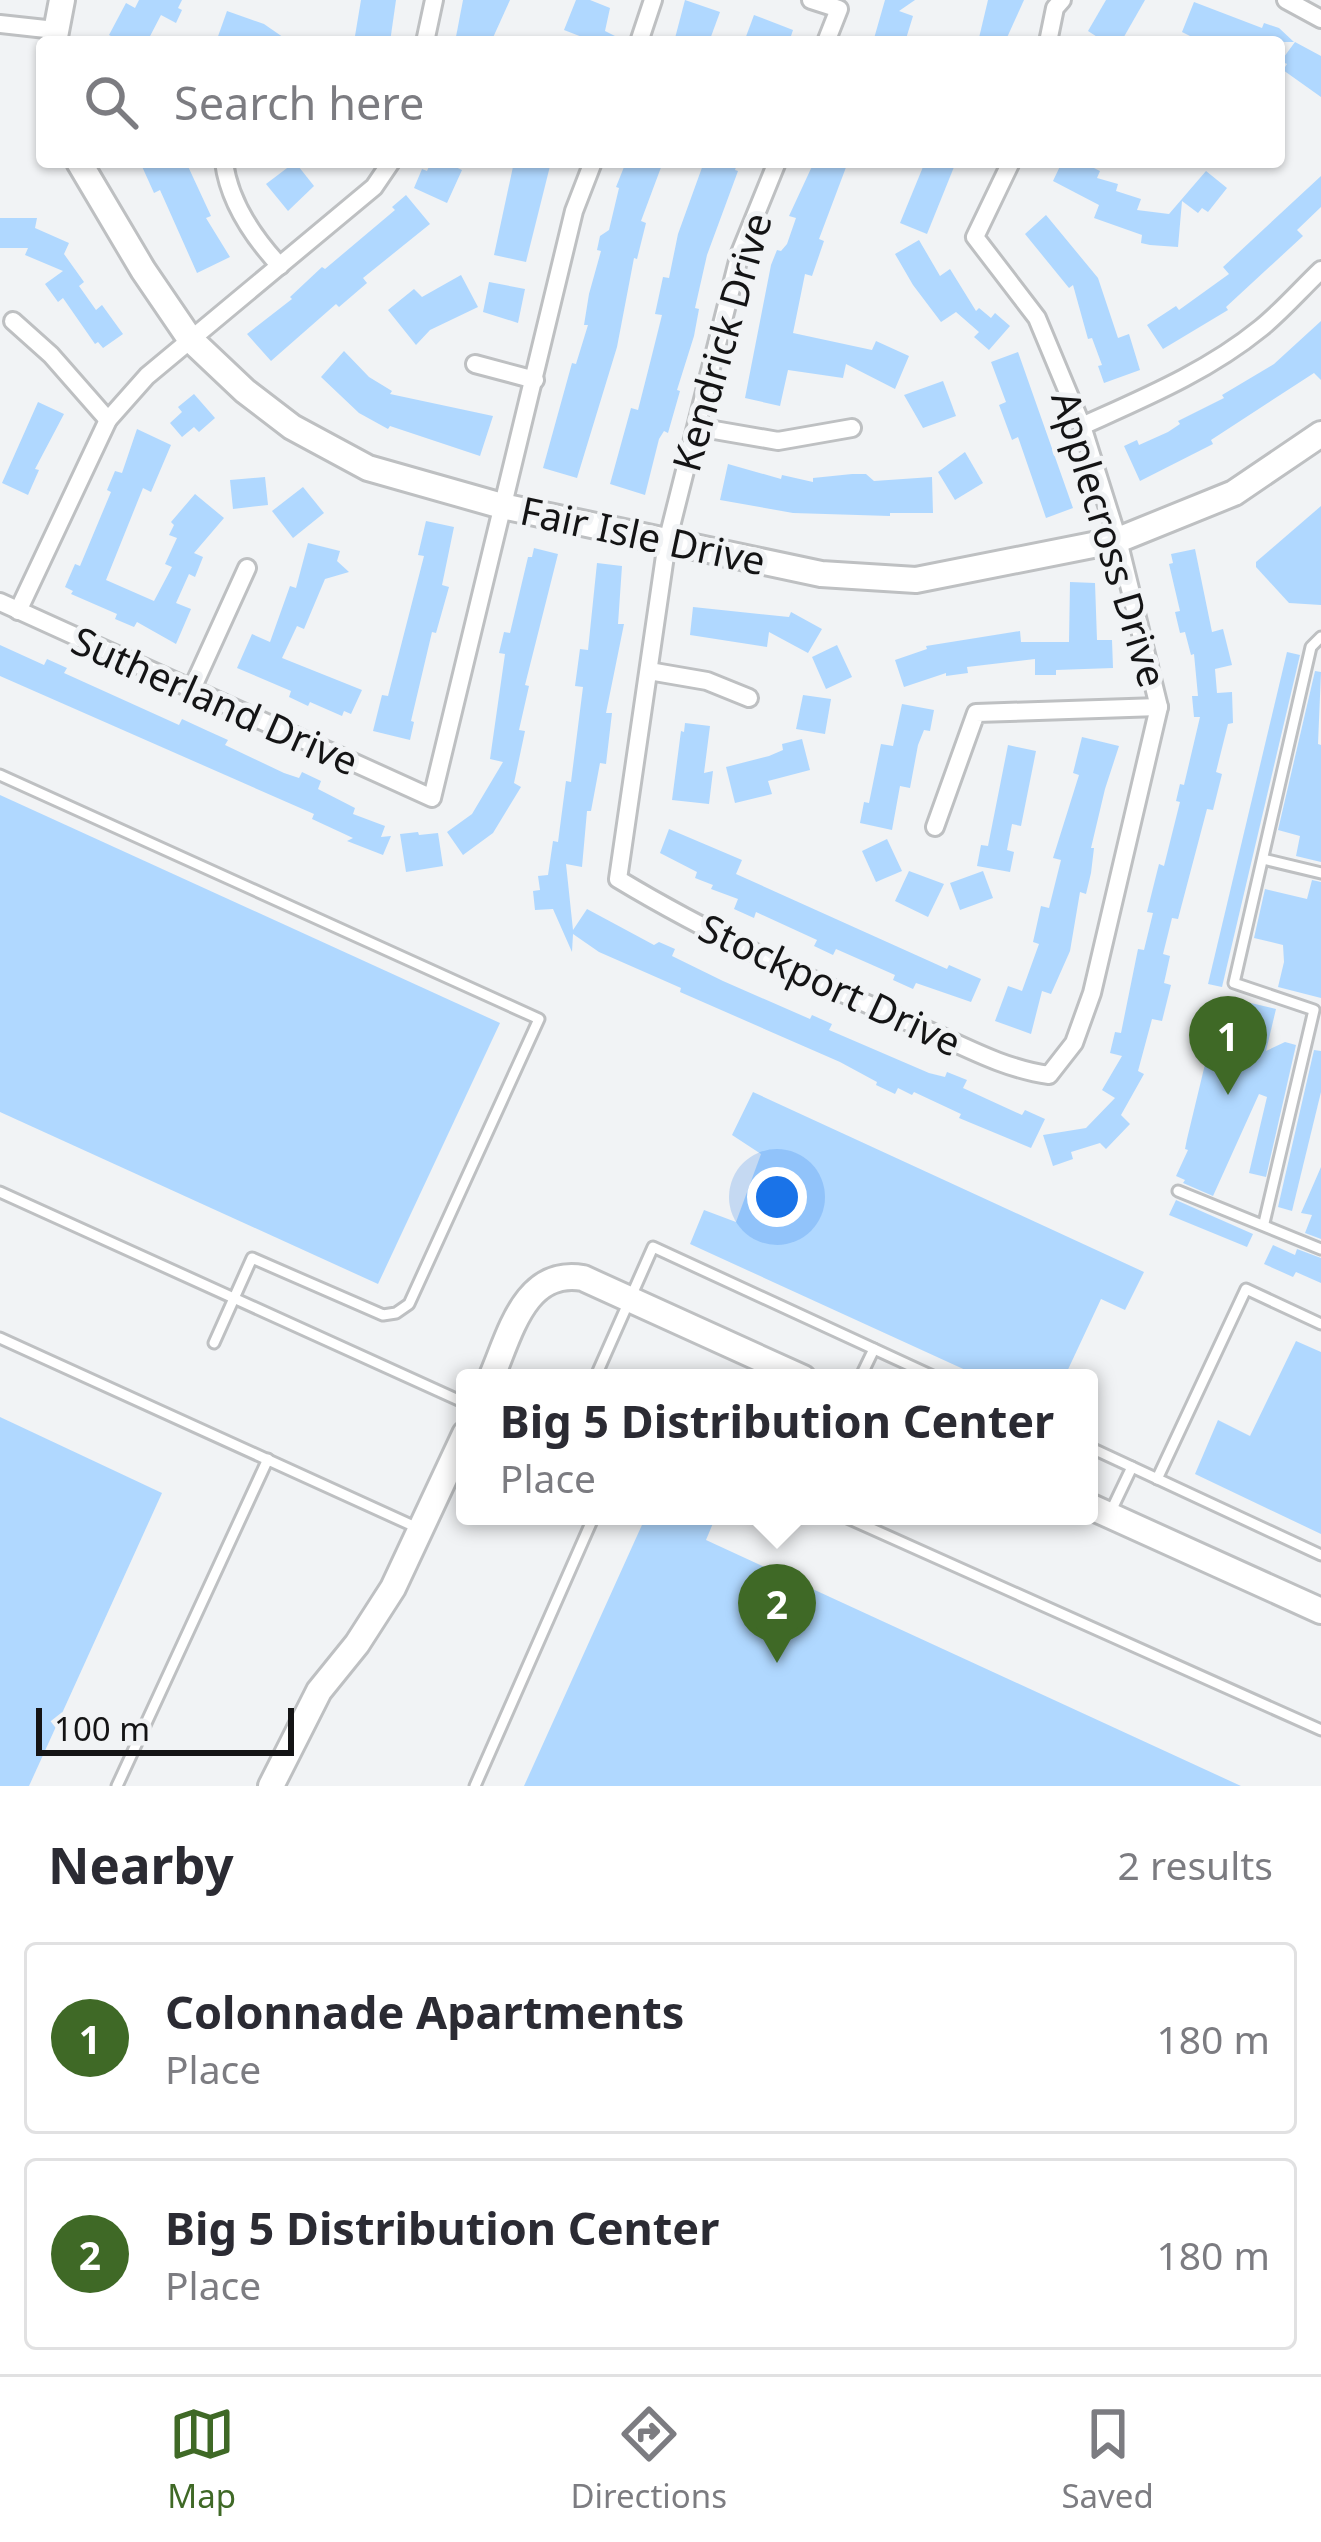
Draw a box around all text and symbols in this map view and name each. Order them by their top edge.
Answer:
search box [36,36,1285,168]
icon: search [78,69,144,135]
text: Search here [174,72,424,133]
street label: Kendrick Drive [658,206,783,477]
street label: Applecross Drive [1040,384,1181,693]
street label: Fair Isle Drive [516,483,771,586]
street label: Sutherland Drive [64,613,367,787]
street label: Stockport Drive [691,900,970,1067]
pin: 1 [1189,996,1267,1095]
your location [747,1167,807,1227]
popup [456,1369,1098,1525]
text: Big 5 Distribution Center [500,1390,1054,1451]
text: Place [500,1451,596,1504]
pin: 2 [738,1564,816,1663]
scale bar [36,1702,294,1755]
text: 100 m [54,1706,150,1751]
text: Nearby [48,1829,234,1899]
text: 2 results [1118,1838,1273,1891]
text: Colonnade Apartments [165,1981,684,2042]
text: 1 [79,2012,101,2065]
text: 180 m [1156,2012,1270,2065]
text: Place [165,2042,261,2095]
text: Big 5 Distribution Center [165,2197,719,2258]
text: 2 [79,2228,101,2281]
text: 180 m [1156,2228,1270,2281]
text: Place [165,2258,261,2311]
tab: Map [167,2401,236,2518]
tab: Directions [570,2401,727,2518]
tab: Saved [1061,2401,1154,2518]

